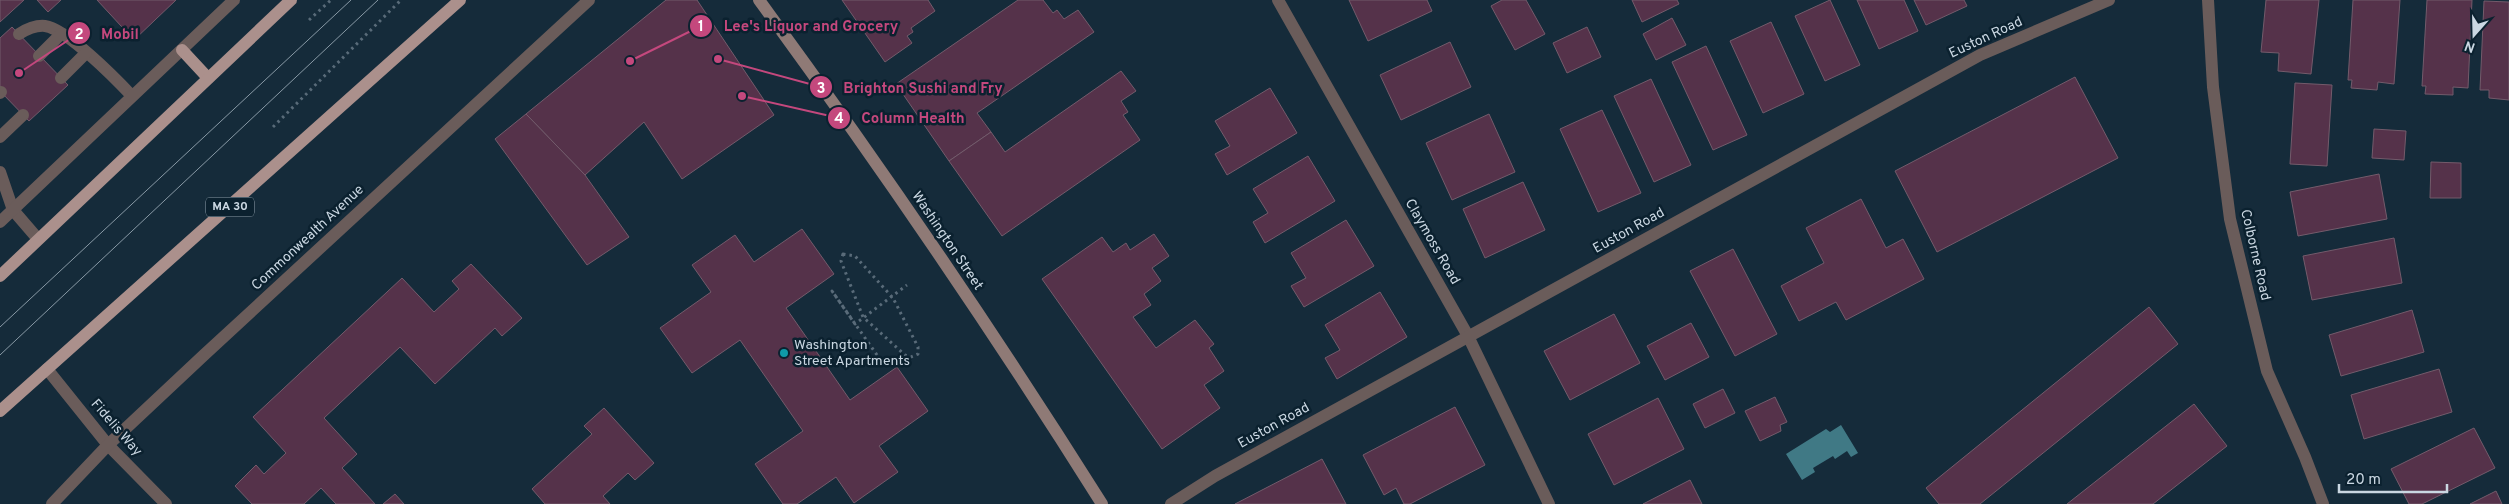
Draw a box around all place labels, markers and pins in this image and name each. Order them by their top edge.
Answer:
callout: Lee's Liquor and Grocery [688,11,908,41]
callout: Mobil [66,18,149,48]
callout: Brighton Sushi and Fry [808,72,1013,102]
callout: Column Health [826,103,975,133]
place label: Washington Street Apartments [794,337,910,370]
marker: Washington Street Apartments [778,347,790,359]

